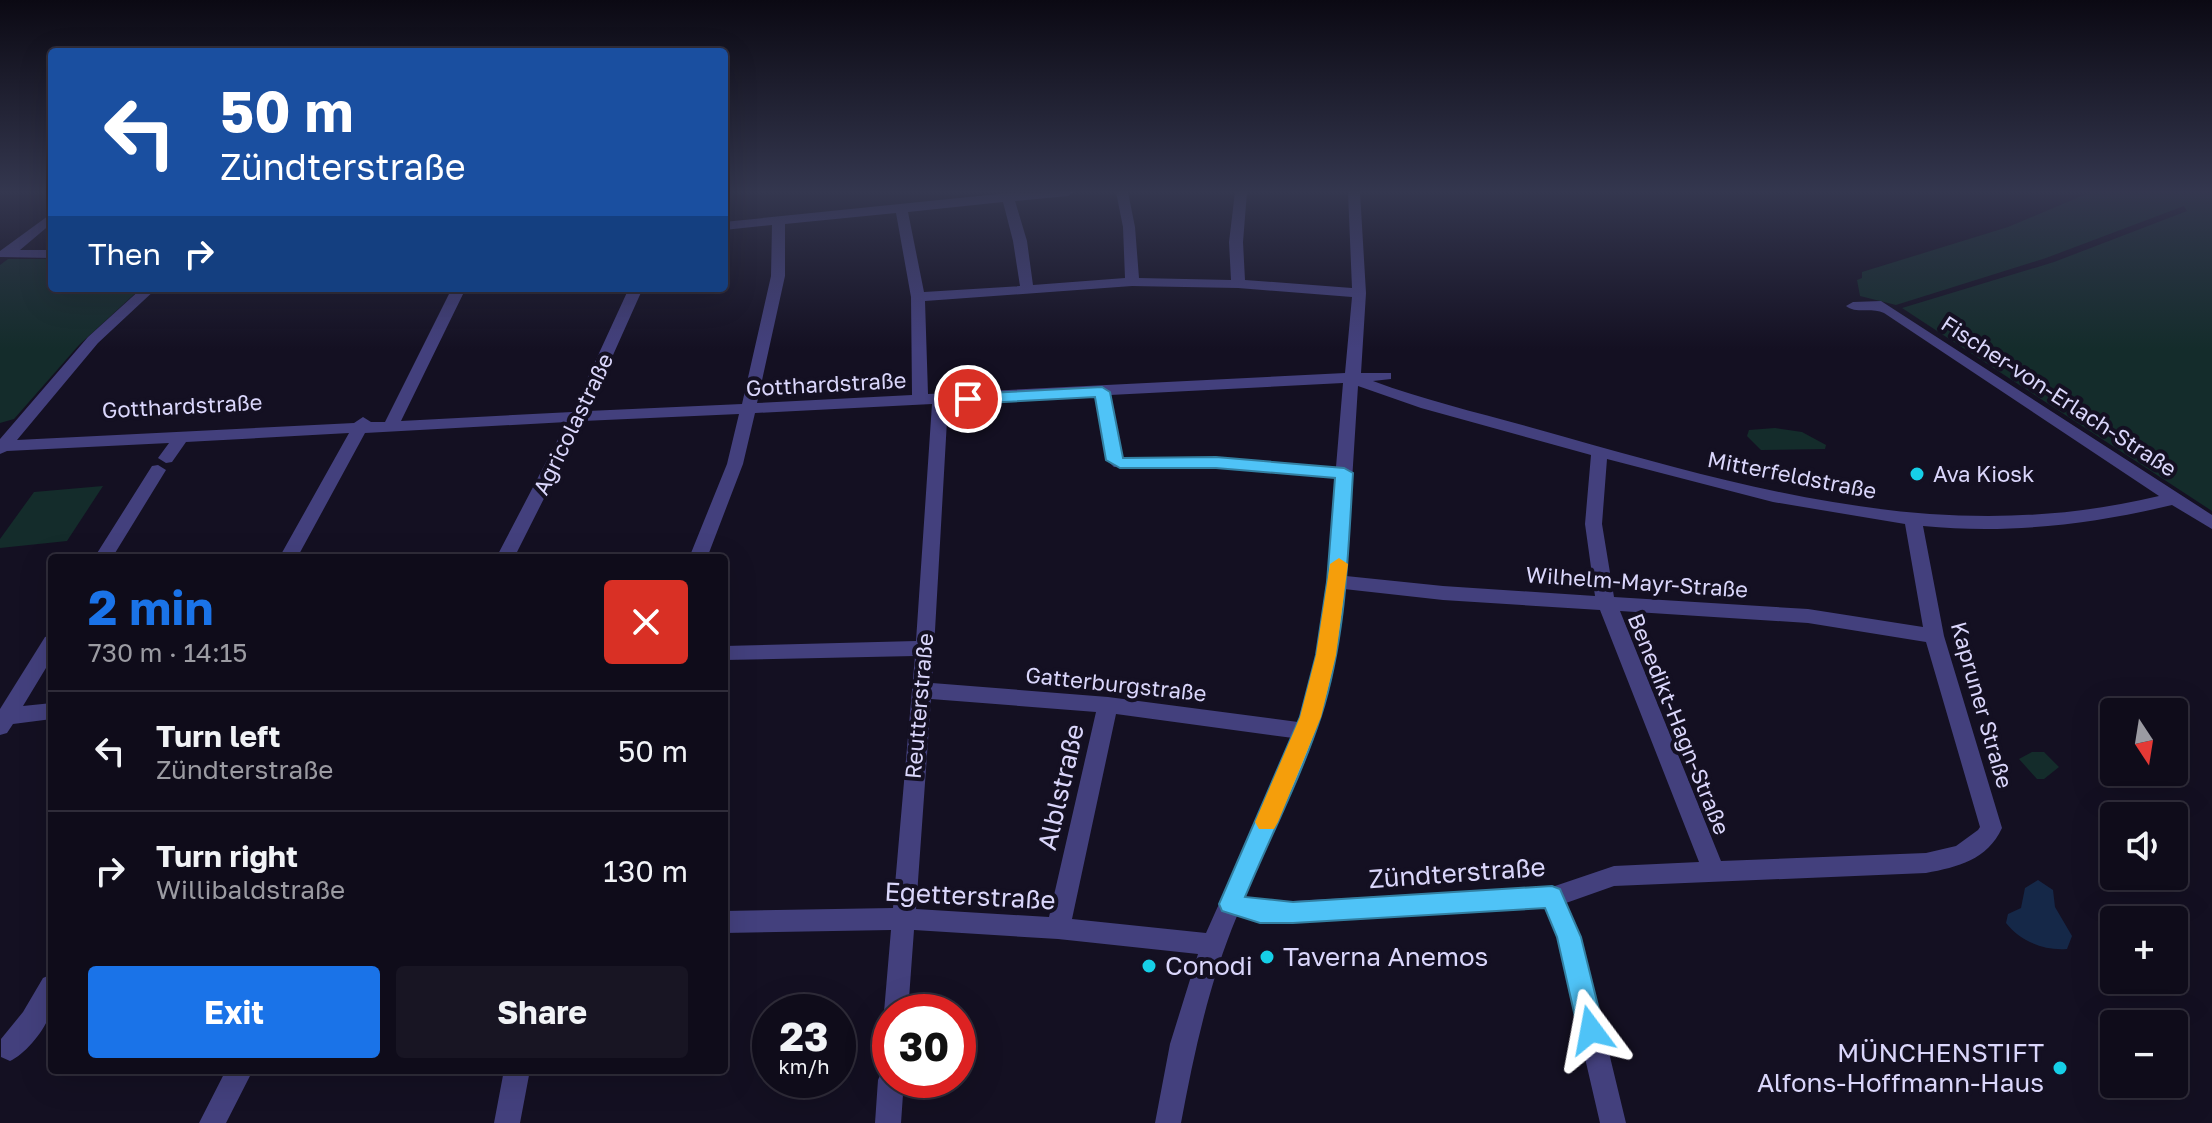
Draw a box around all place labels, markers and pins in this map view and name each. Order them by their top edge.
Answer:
pin [934,365,1002,433]
place label: Ava Kiosk [1933,460,2034,487]
marker: Ava Kiosk [1908,465,1926,483]
place label: Taverna Anemos [1283,941,1488,972]
marker: Taverna Anemos [1258,948,1276,966]
place label: Conodi [1165,950,1253,981]
marker: Conodi [1140,957,1158,975]
place label: MÜNCHENSTIFT Alfons-Hoffmann-Haus [1757,1037,2044,1098]
marker: MÜNCHENSTIFT Alfons-Hoffmann-Haus [2051,1059,2069,1077]

